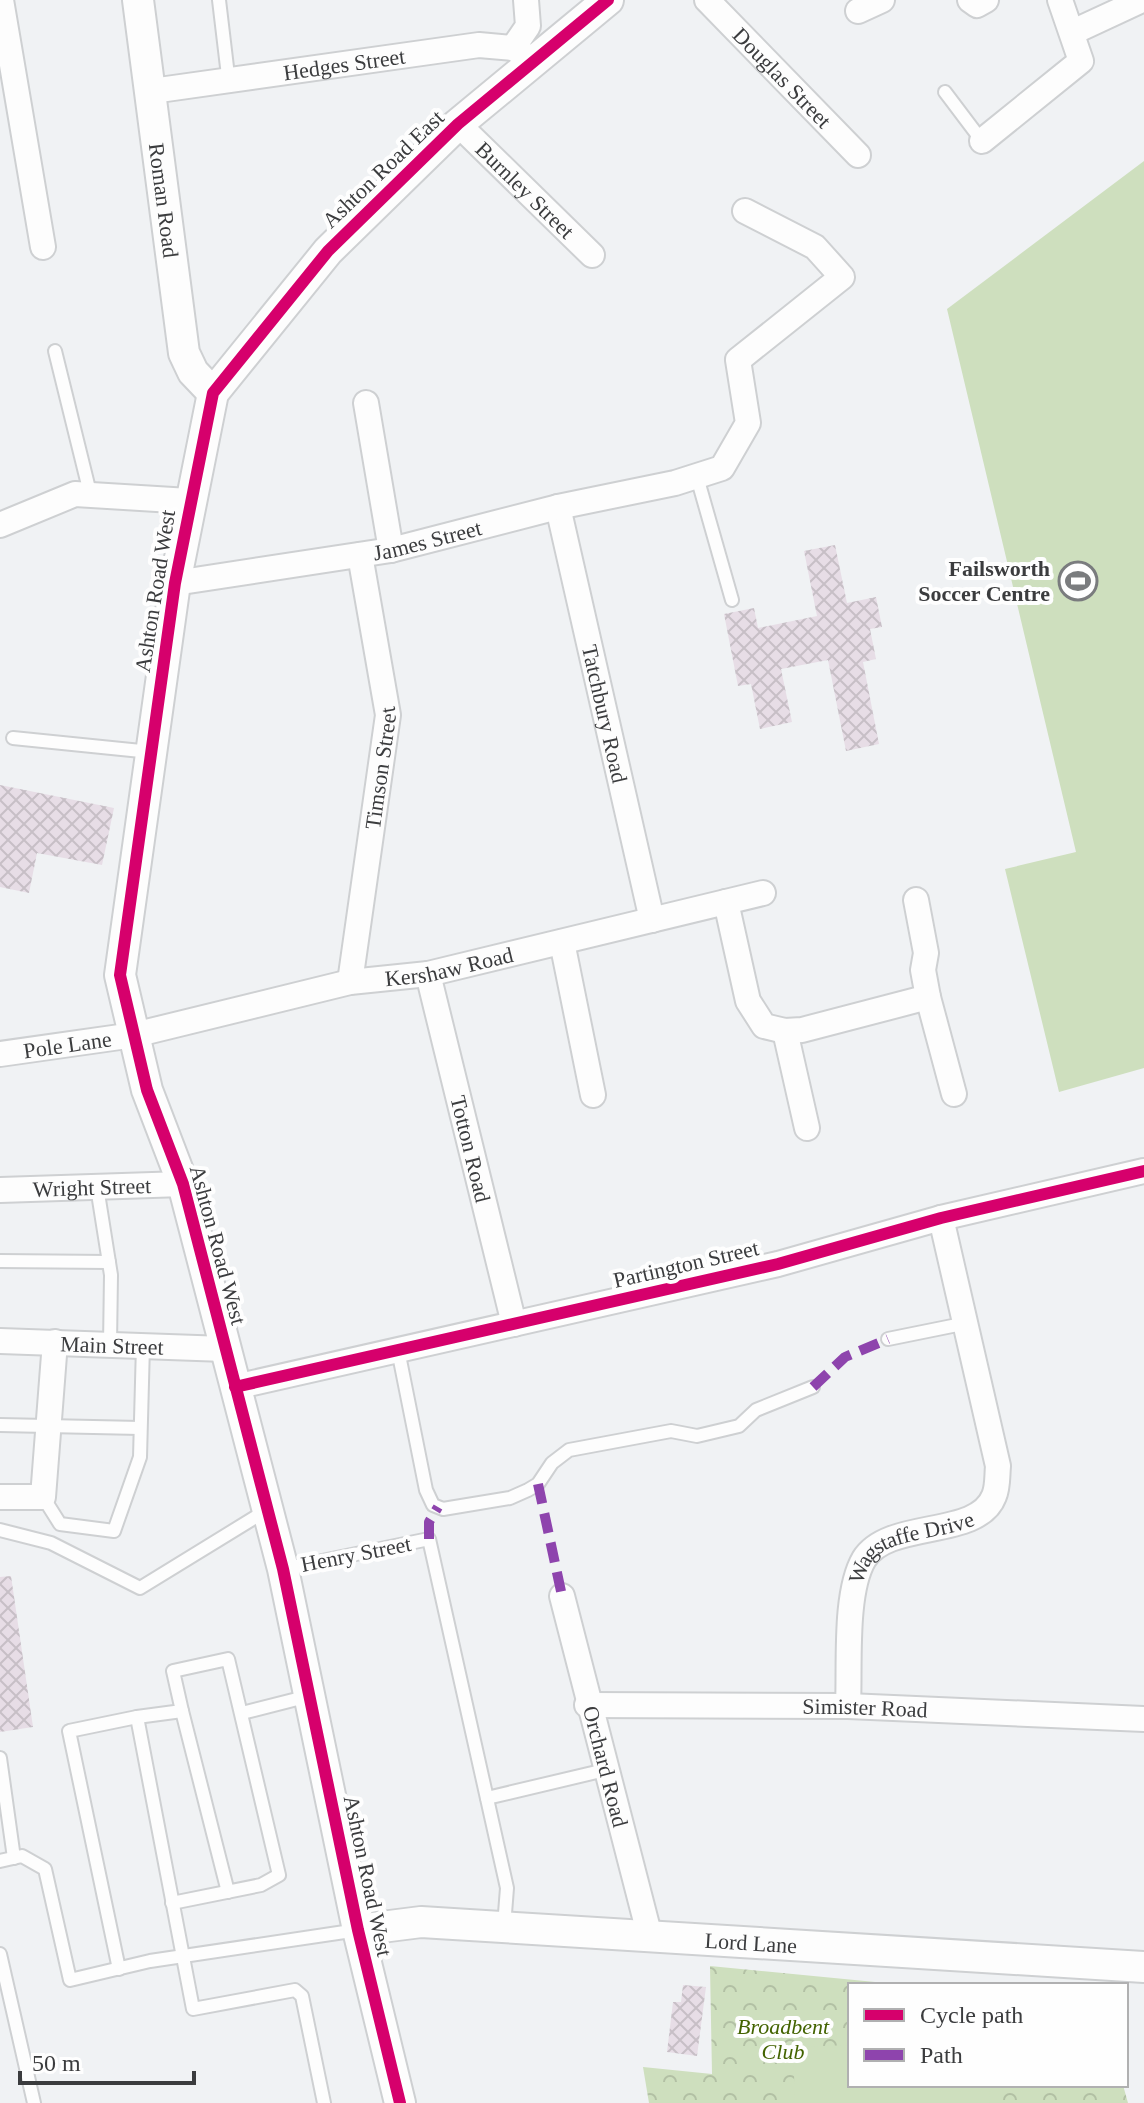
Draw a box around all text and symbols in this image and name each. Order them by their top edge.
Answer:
street label: Douglas Street [728,22,837,133]
street label: Hedges Street [282,43,407,85]
street label: Ashton Road East [317,105,449,233]
street label: Burnley Street [471,136,580,243]
street label: Roman Road [144,141,184,259]
street label: Ashton Road West [130,508,180,674]
street label: James Street [371,515,484,565]
place label: Failsworth Soccer Centre [918,556,1050,606]
sports icon: Failsworth Soccer Centre [1057,560,1099,602]
street label: Tatchbury Road [577,642,633,785]
street label: Timson Street [359,705,401,831]
street label: Kershaw Road [384,941,515,991]
street label: Pole Lane [22,1026,113,1063]
street label: Totton Road [446,1093,496,1205]
street label: Ashton Road West [185,1163,251,1327]
street label: Wright Street [32,1173,151,1201]
street label: Partington Street [611,1235,761,1293]
street label: Main Street [60,1331,164,1359]
street label: Wagstaffe Drive [843,1506,977,1586]
street label: Henry Street [299,1531,413,1577]
street label: Simister Road [802,1693,928,1722]
street label: Orchard Road [578,1703,634,1830]
street label: Ashton Road West [339,1793,397,1959]
street label: Lord Lane [704,1927,798,1958]
legend [848,1983,1128,2087]
text: Cycle path [920,2002,1023,2028]
park label: Broadbent Club [737,2014,830,2064]
scale bar [20,2035,194,2085]
text: Path [920,2042,963,2068]
text: 50 m [32,2050,81,2076]

